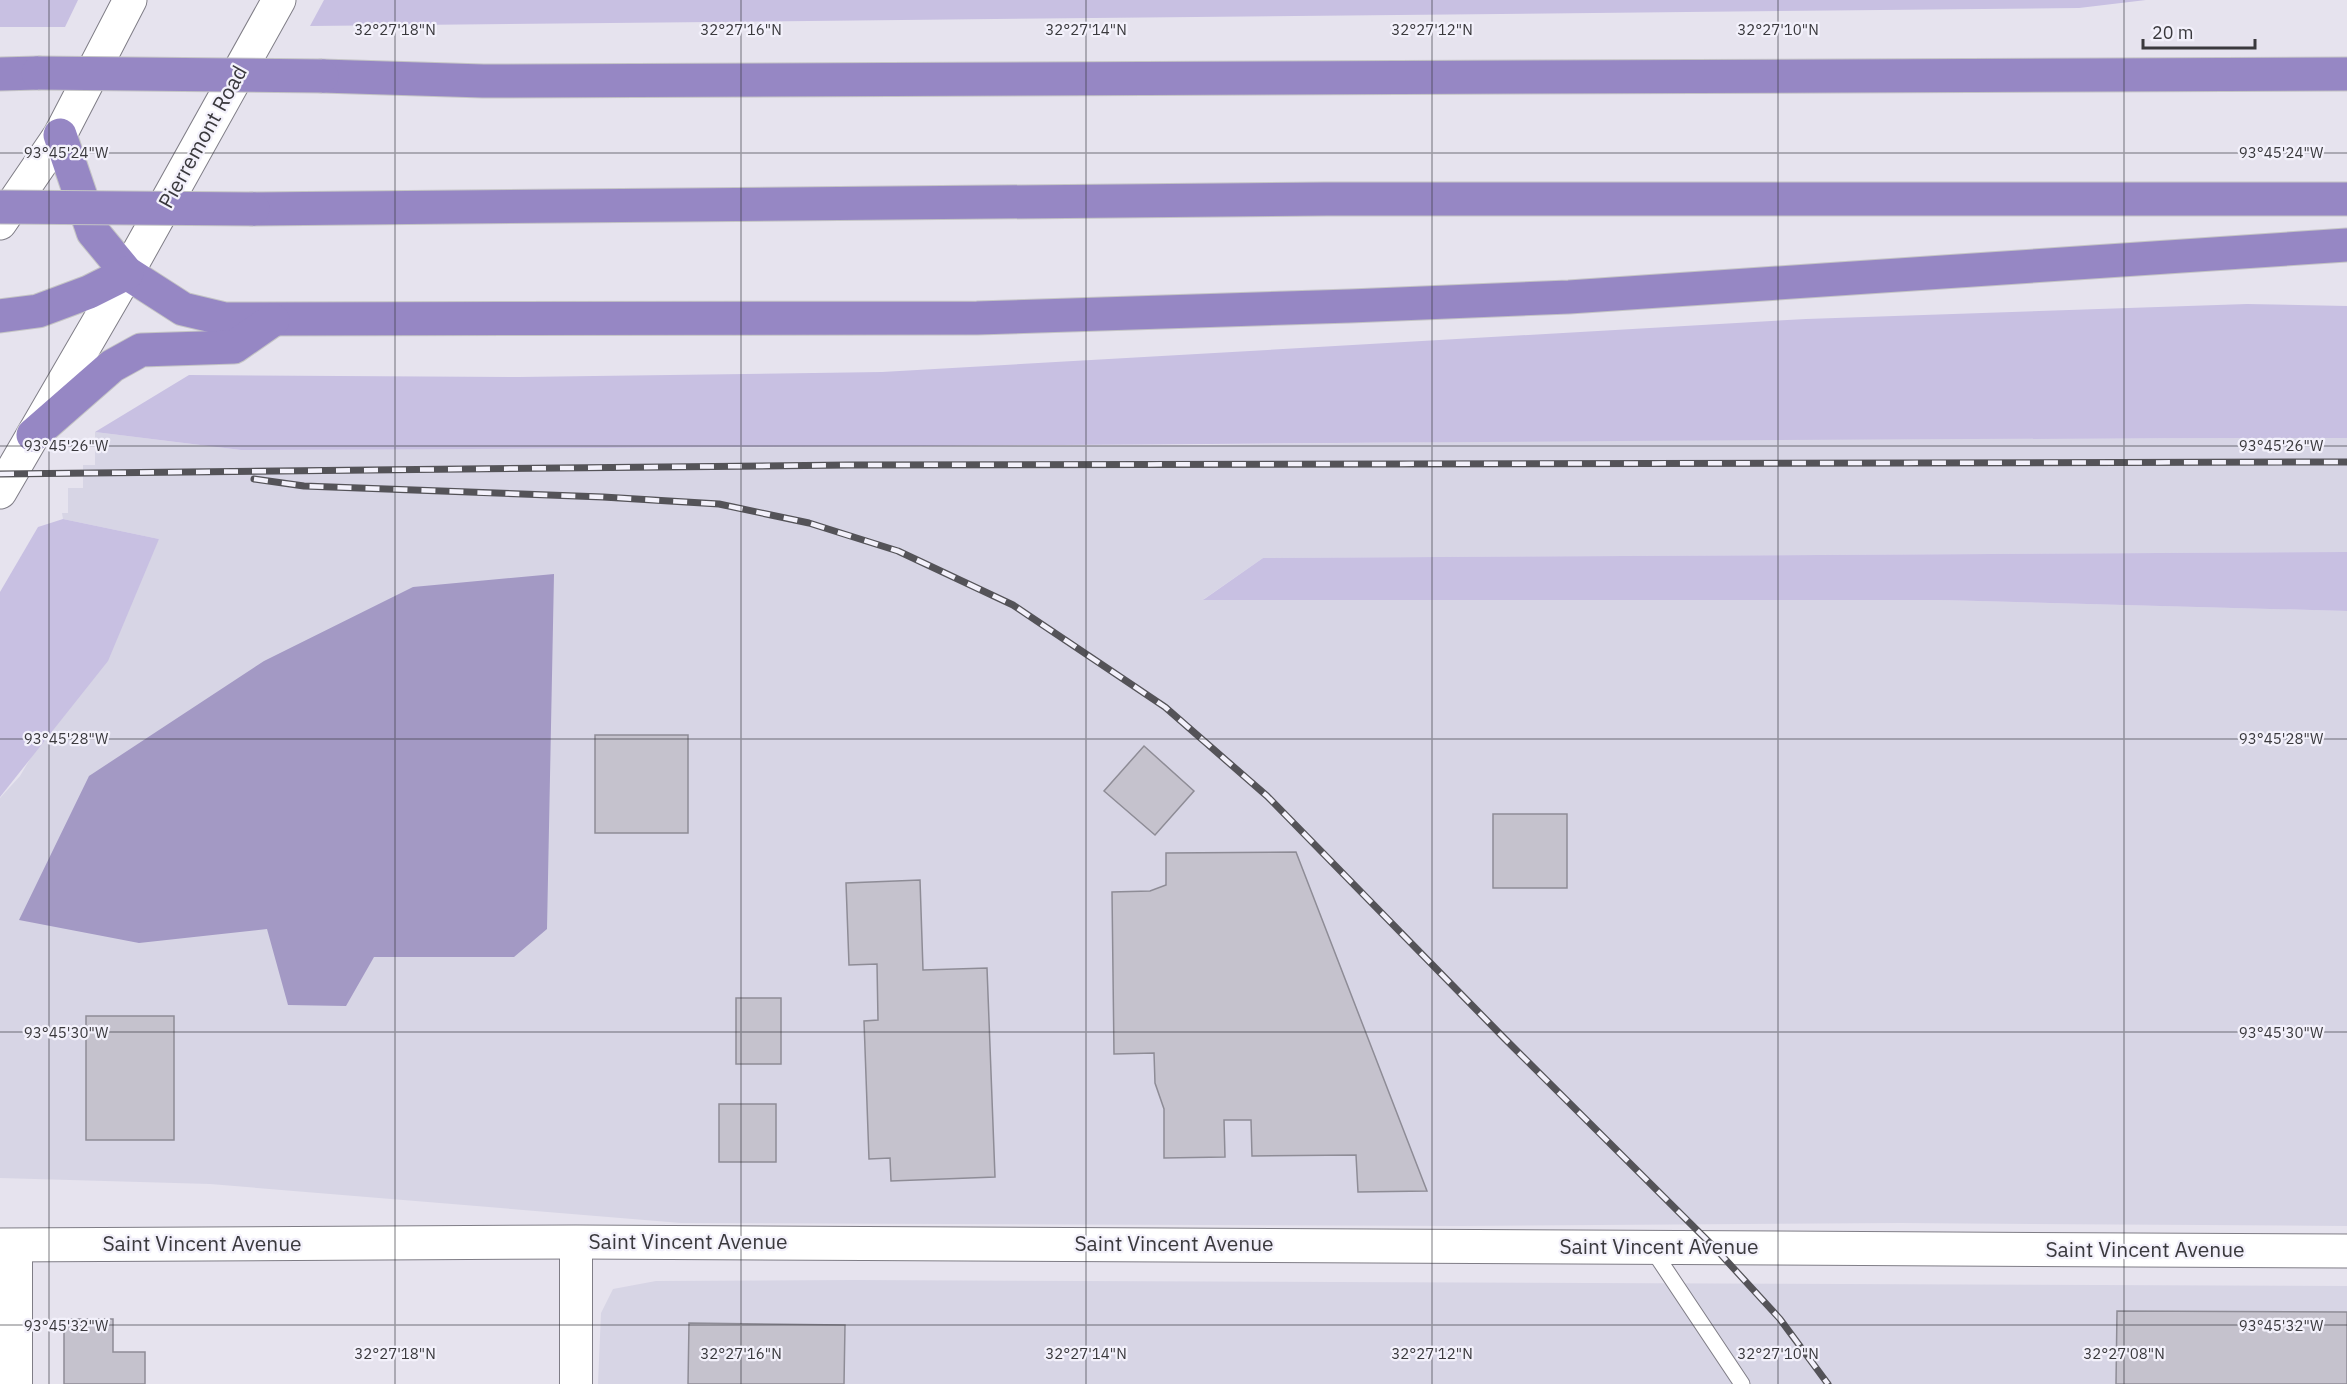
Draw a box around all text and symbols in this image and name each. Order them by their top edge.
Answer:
scale bar [2143,12,2256,50]
text: 32°27'18"N [354,20,436,39]
text: 32°27'16"N [700,20,782,39]
text: 32°27'14"N [1045,20,1127,39]
text: 32°27'12"N [1391,20,1473,39]
text: 32°27'10"N [1737,20,1819,39]
text: 20 m [2152,21,2194,44]
street label: Pierremont Road [151,60,253,213]
text: 93°45'24"W [24,143,109,162]
text: 93°45'24"W [2239,143,2324,162]
text: 93°45'26"W [24,436,109,455]
text: 93°45'26"W [2239,436,2324,455]
text: 93°45'28"W [24,729,109,748]
text: 93°45'28"W [2239,729,2324,748]
text: 93°45'30"W [24,1023,109,1042]
text: 93°45'30"W [2239,1023,2324,1042]
street label: Saint Vincent Avenue [588,1227,788,1255]
street label: Saint Vincent Avenue [102,1229,302,1257]
street label: Saint Vincent Avenue [1074,1229,1274,1257]
street label: Saint Vincent Avenue [1559,1232,1759,1260]
street label: Saint Vincent Avenue [2045,1235,2245,1263]
text: 93°45'32"W [24,1316,109,1335]
text: 93°45'32"W [2239,1316,2324,1335]
text: 32°27'18"N [354,1344,436,1363]
text: 32°27'16"N [700,1344,782,1363]
text: 32°27'14"N [1045,1344,1127,1363]
text: 32°27'12"N [1391,1344,1473,1363]
text: 32°27'10"N [1737,1344,1819,1363]
text: 32°27'08"N [2083,1344,2165,1363]

